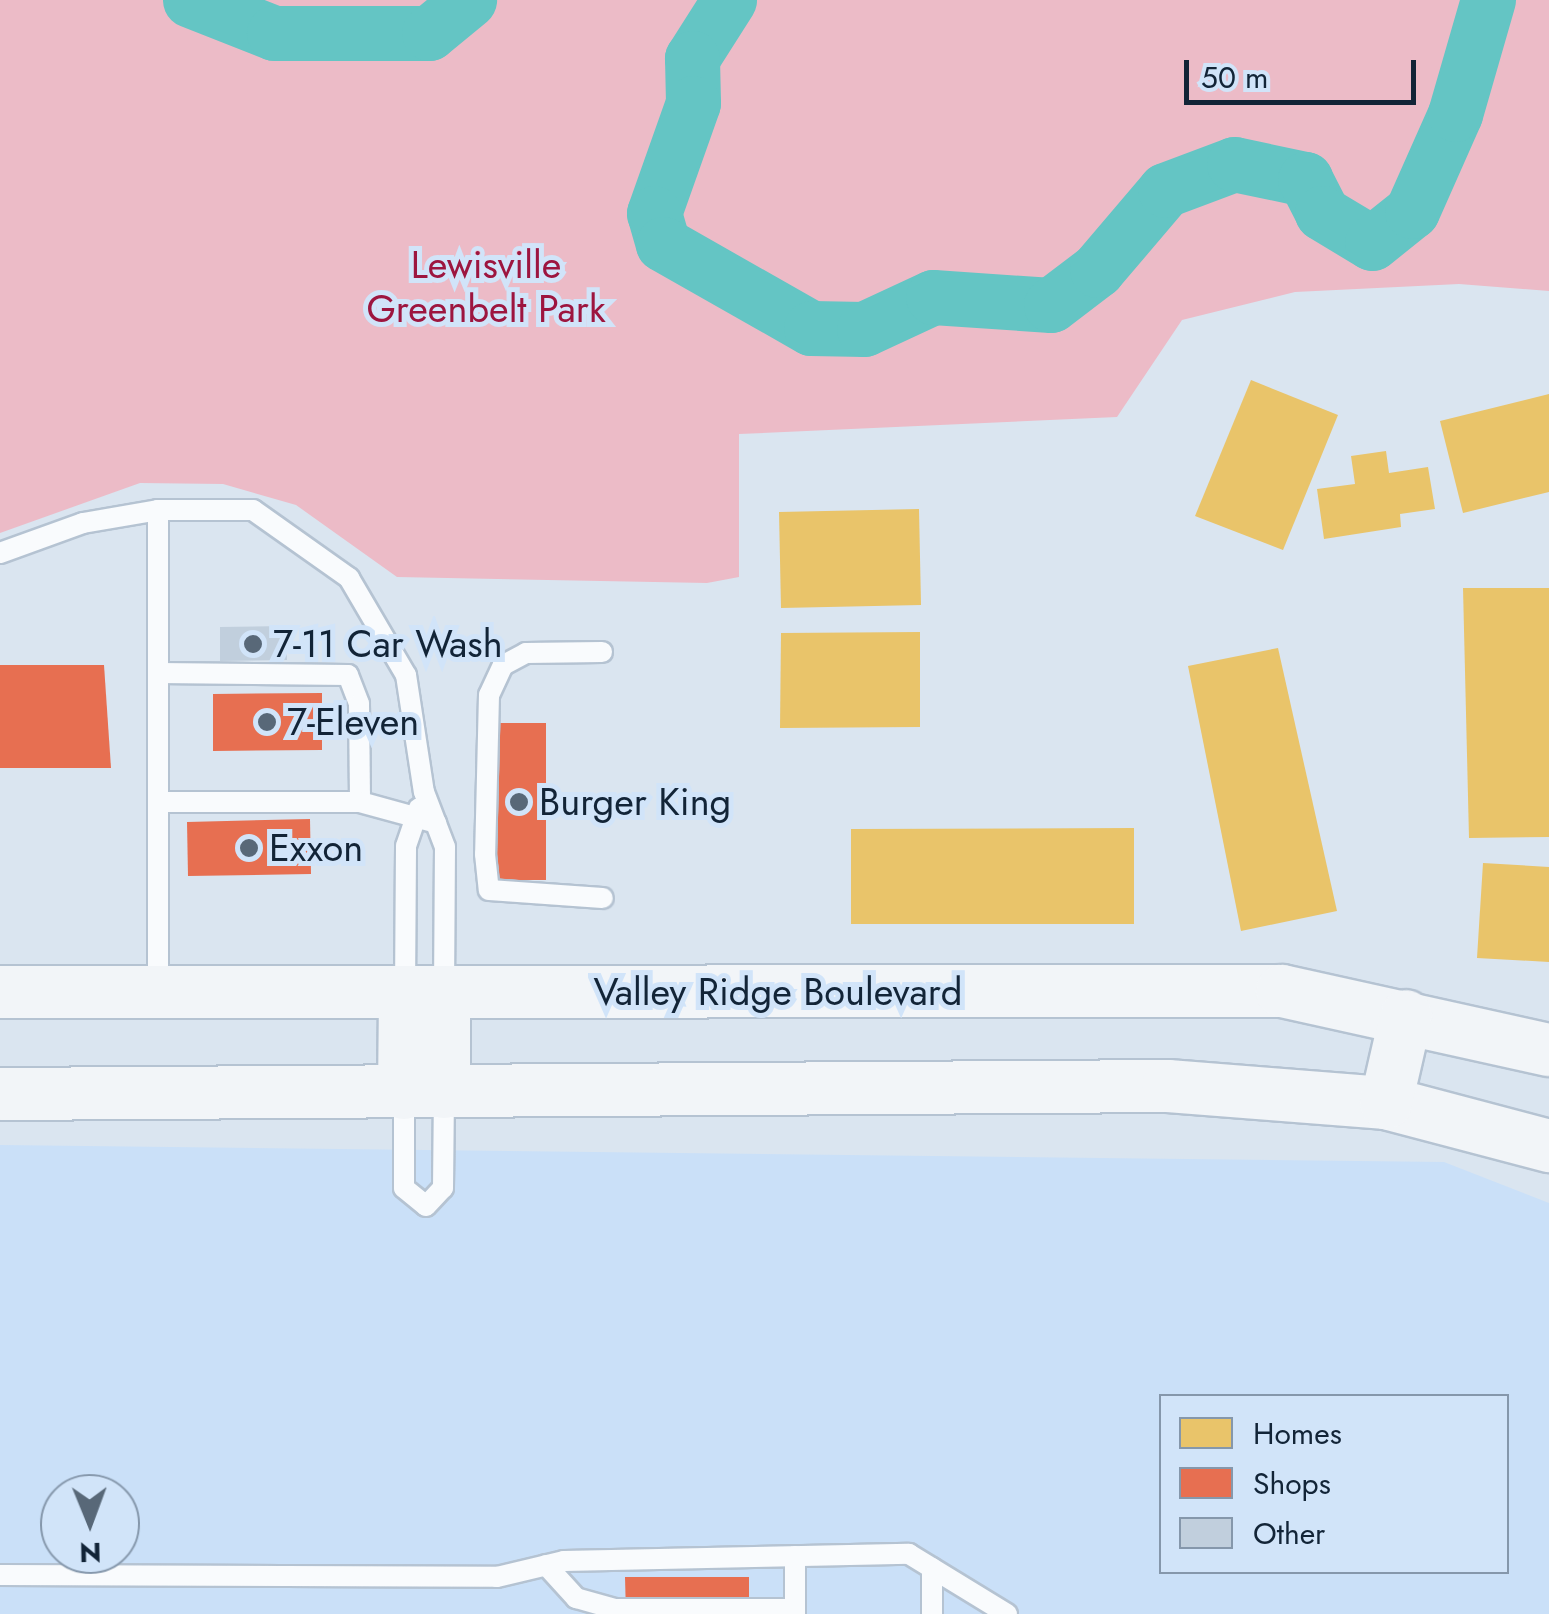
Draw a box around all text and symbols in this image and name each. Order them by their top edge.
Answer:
scale bar [1189,40,1422,102]
text: 50 m [1201,56,1268,99]
park label: Lewisville Greenbelt Park [366,242,606,332]
place label: 7-11 Car Wash [273,621,503,667]
marker: 7-11 Car Wash [242,633,264,655]
place label: 7-Eleven [287,699,419,745]
marker: 7-Eleven [256,711,278,733]
place label: Burger King [539,779,731,825]
marker: Burger King [508,791,530,813]
place label: Exxon [269,825,363,871]
marker: Exxon [238,837,260,859]
street label: Valley Ridge Boulevard [594,969,962,1015]
legend [1159,1394,1509,1574]
text: Homes [1253,1412,1342,1455]
text: Shops [1253,1462,1331,1505]
north arrow [40,1474,140,1574]
text: Other [1253,1512,1325,1555]
text: N [79,1532,102,1573]

